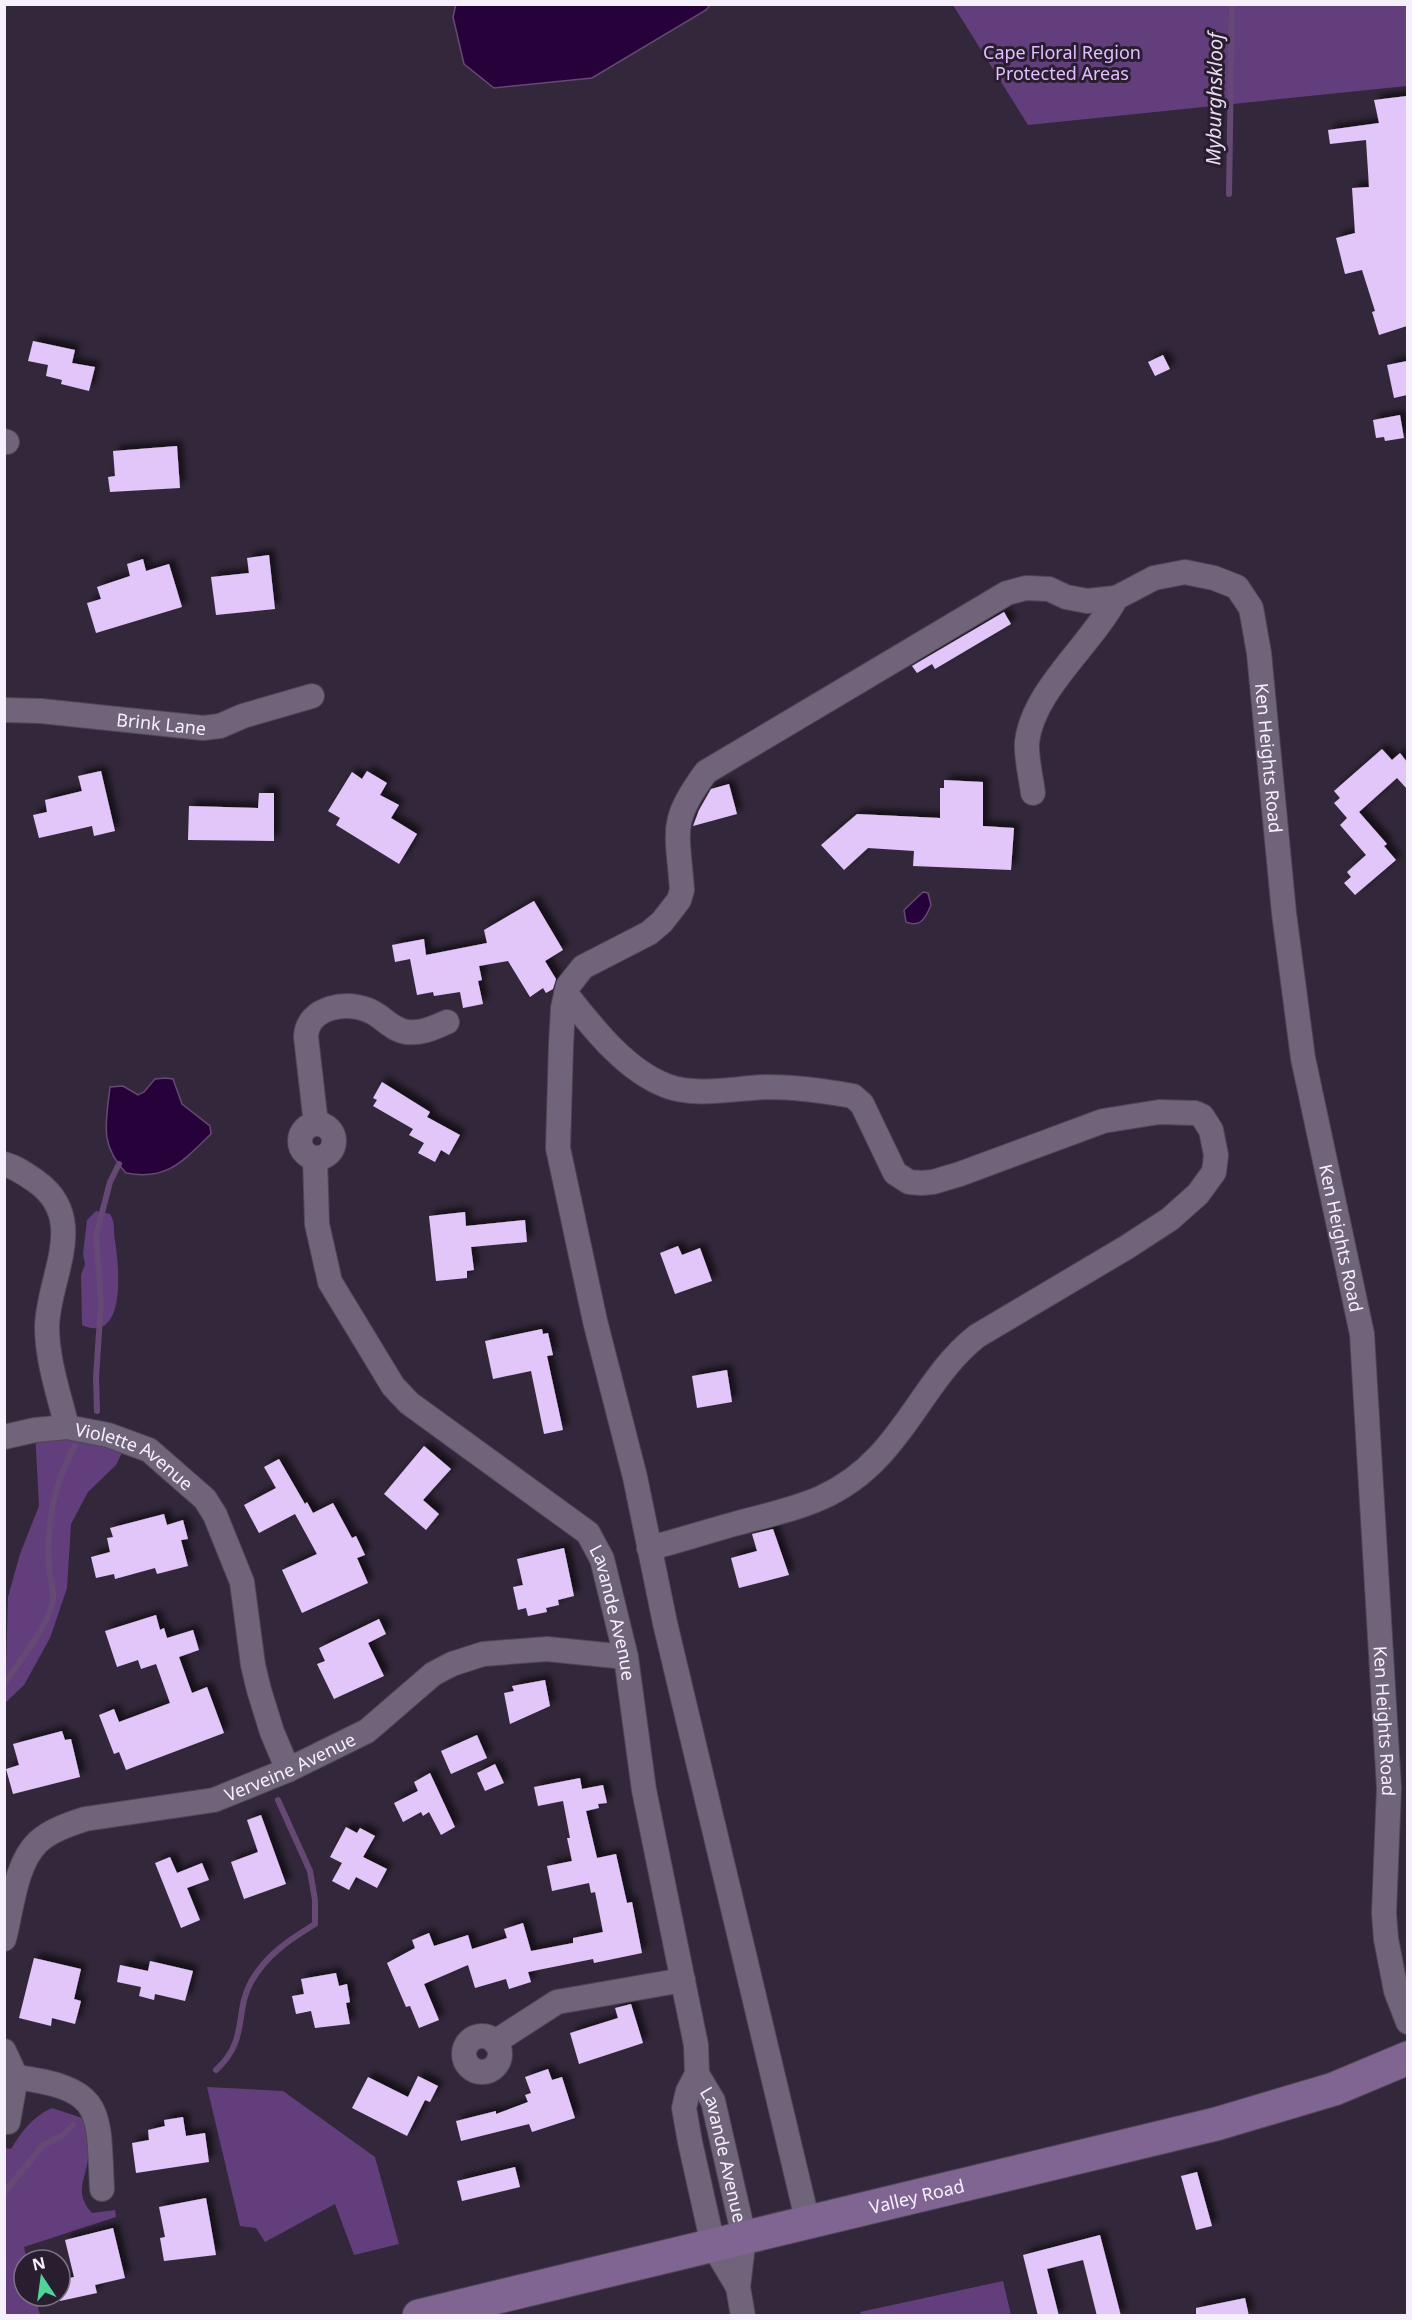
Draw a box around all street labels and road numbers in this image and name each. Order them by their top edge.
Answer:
street label: Ken Heights Road [1250,682,1288,834]
street label: Brink Lane [115,707,207,740]
street label: Ken Heights Road [1314,1162,1369,1314]
street label: Violette Avenue [73,1417,198,1495]
street label: Lavande Avenue [584,1540,641,1682]
street label: Ken Heights Road [1369,1645,1401,1797]
street label: Verveine Avenue [221,1727,359,1807]
street label: Lavande Avenue [695,2082,752,2225]
street label: Valley Road [867,2173,967,2219]

